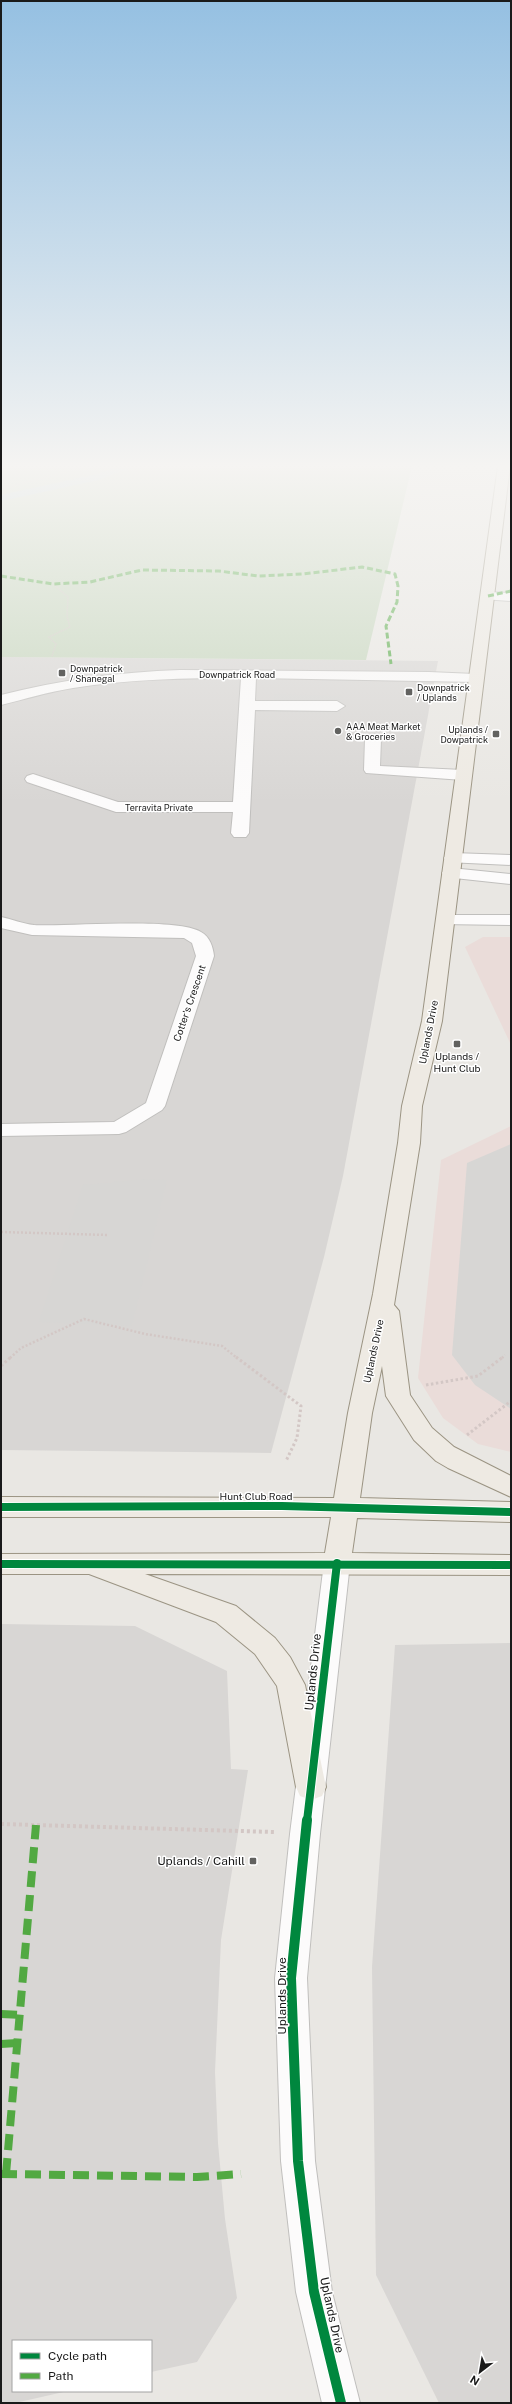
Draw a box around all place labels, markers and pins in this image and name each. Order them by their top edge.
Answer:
place label: Downpatrick / Shanegal [70,663,123,684]
marker: Downpatrick / Shanegal [57,668,67,678]
place label: Downpatrick / Uplands [417,682,470,703]
marker: Downpatrick / Uplands [404,687,414,697]
place label: AAA Meat Market & Groceries [346,721,421,742]
place label: Uplands / Dowpatrick [440,724,489,745]
marker: AAA Meat Market & Groceries [333,726,343,736]
marker: Uplands / Dowpatrick [491,729,501,739]
marker: Uplands / Hunt Club [452,1039,462,1049]
place label: Uplands / Hunt Club [434,1050,481,1074]
place label: Uplands / Cahill [157,1854,245,1868]
marker: Uplands / Cahill [248,1856,258,1866]

